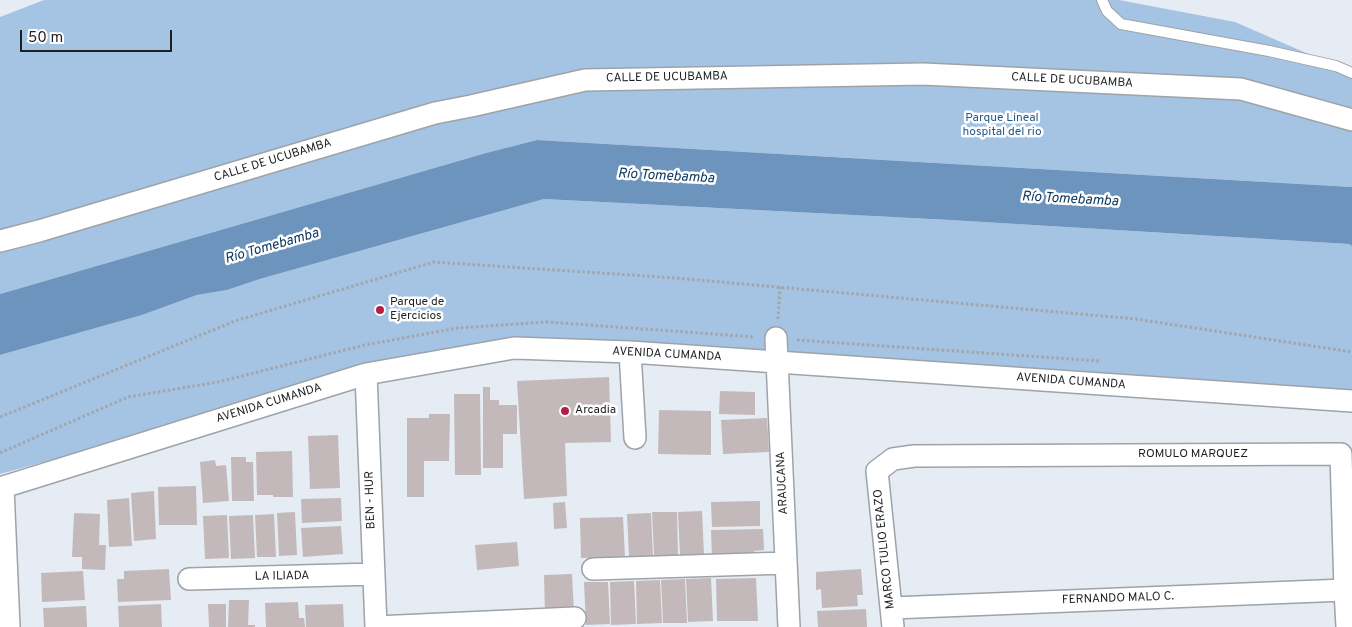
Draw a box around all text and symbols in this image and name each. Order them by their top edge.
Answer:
scale bar [22,20,175,52]
text: 50 m [28,29,63,48]
street label: CALLE DE UCUBAMBA [606,70,728,86]
street label: CALLE DE UCUBAMBA [1011,71,1133,91]
park label: Parque Lineal hospital del rio [962,112,1042,140]
street label: CALLE DE UCUBAMBA [213,136,333,186]
water label: Río Tomebamba [617,166,715,188]
water label: Río Tomebamba [1021,189,1119,211]
water label: Río Tomebamba [223,226,321,268]
place label: Parque de Ejercicios [390,296,444,324]
marker: Parque de Ejercicios [374,304,386,316]
street label: AVENIDA CUMANDA [612,345,722,365]
street label: AVENIDA CUMANDA [1016,371,1126,393]
street label: AVENIDA CUMANDA [214,381,324,427]
place label: Arcadia [575,404,616,418]
marker: Arcadia [559,405,571,417]
street label: ROMULO MARQUEZ [1138,448,1248,462]
street label: ARAUCANA [774,451,792,515]
street label: BEN - HUR [363,471,379,529]
street label: MARCO TULIO ERAZO [872,488,898,610]
street label: LA ILIADA [254,569,310,585]
street label: FERNANDO MALO C. [1062,590,1174,608]

